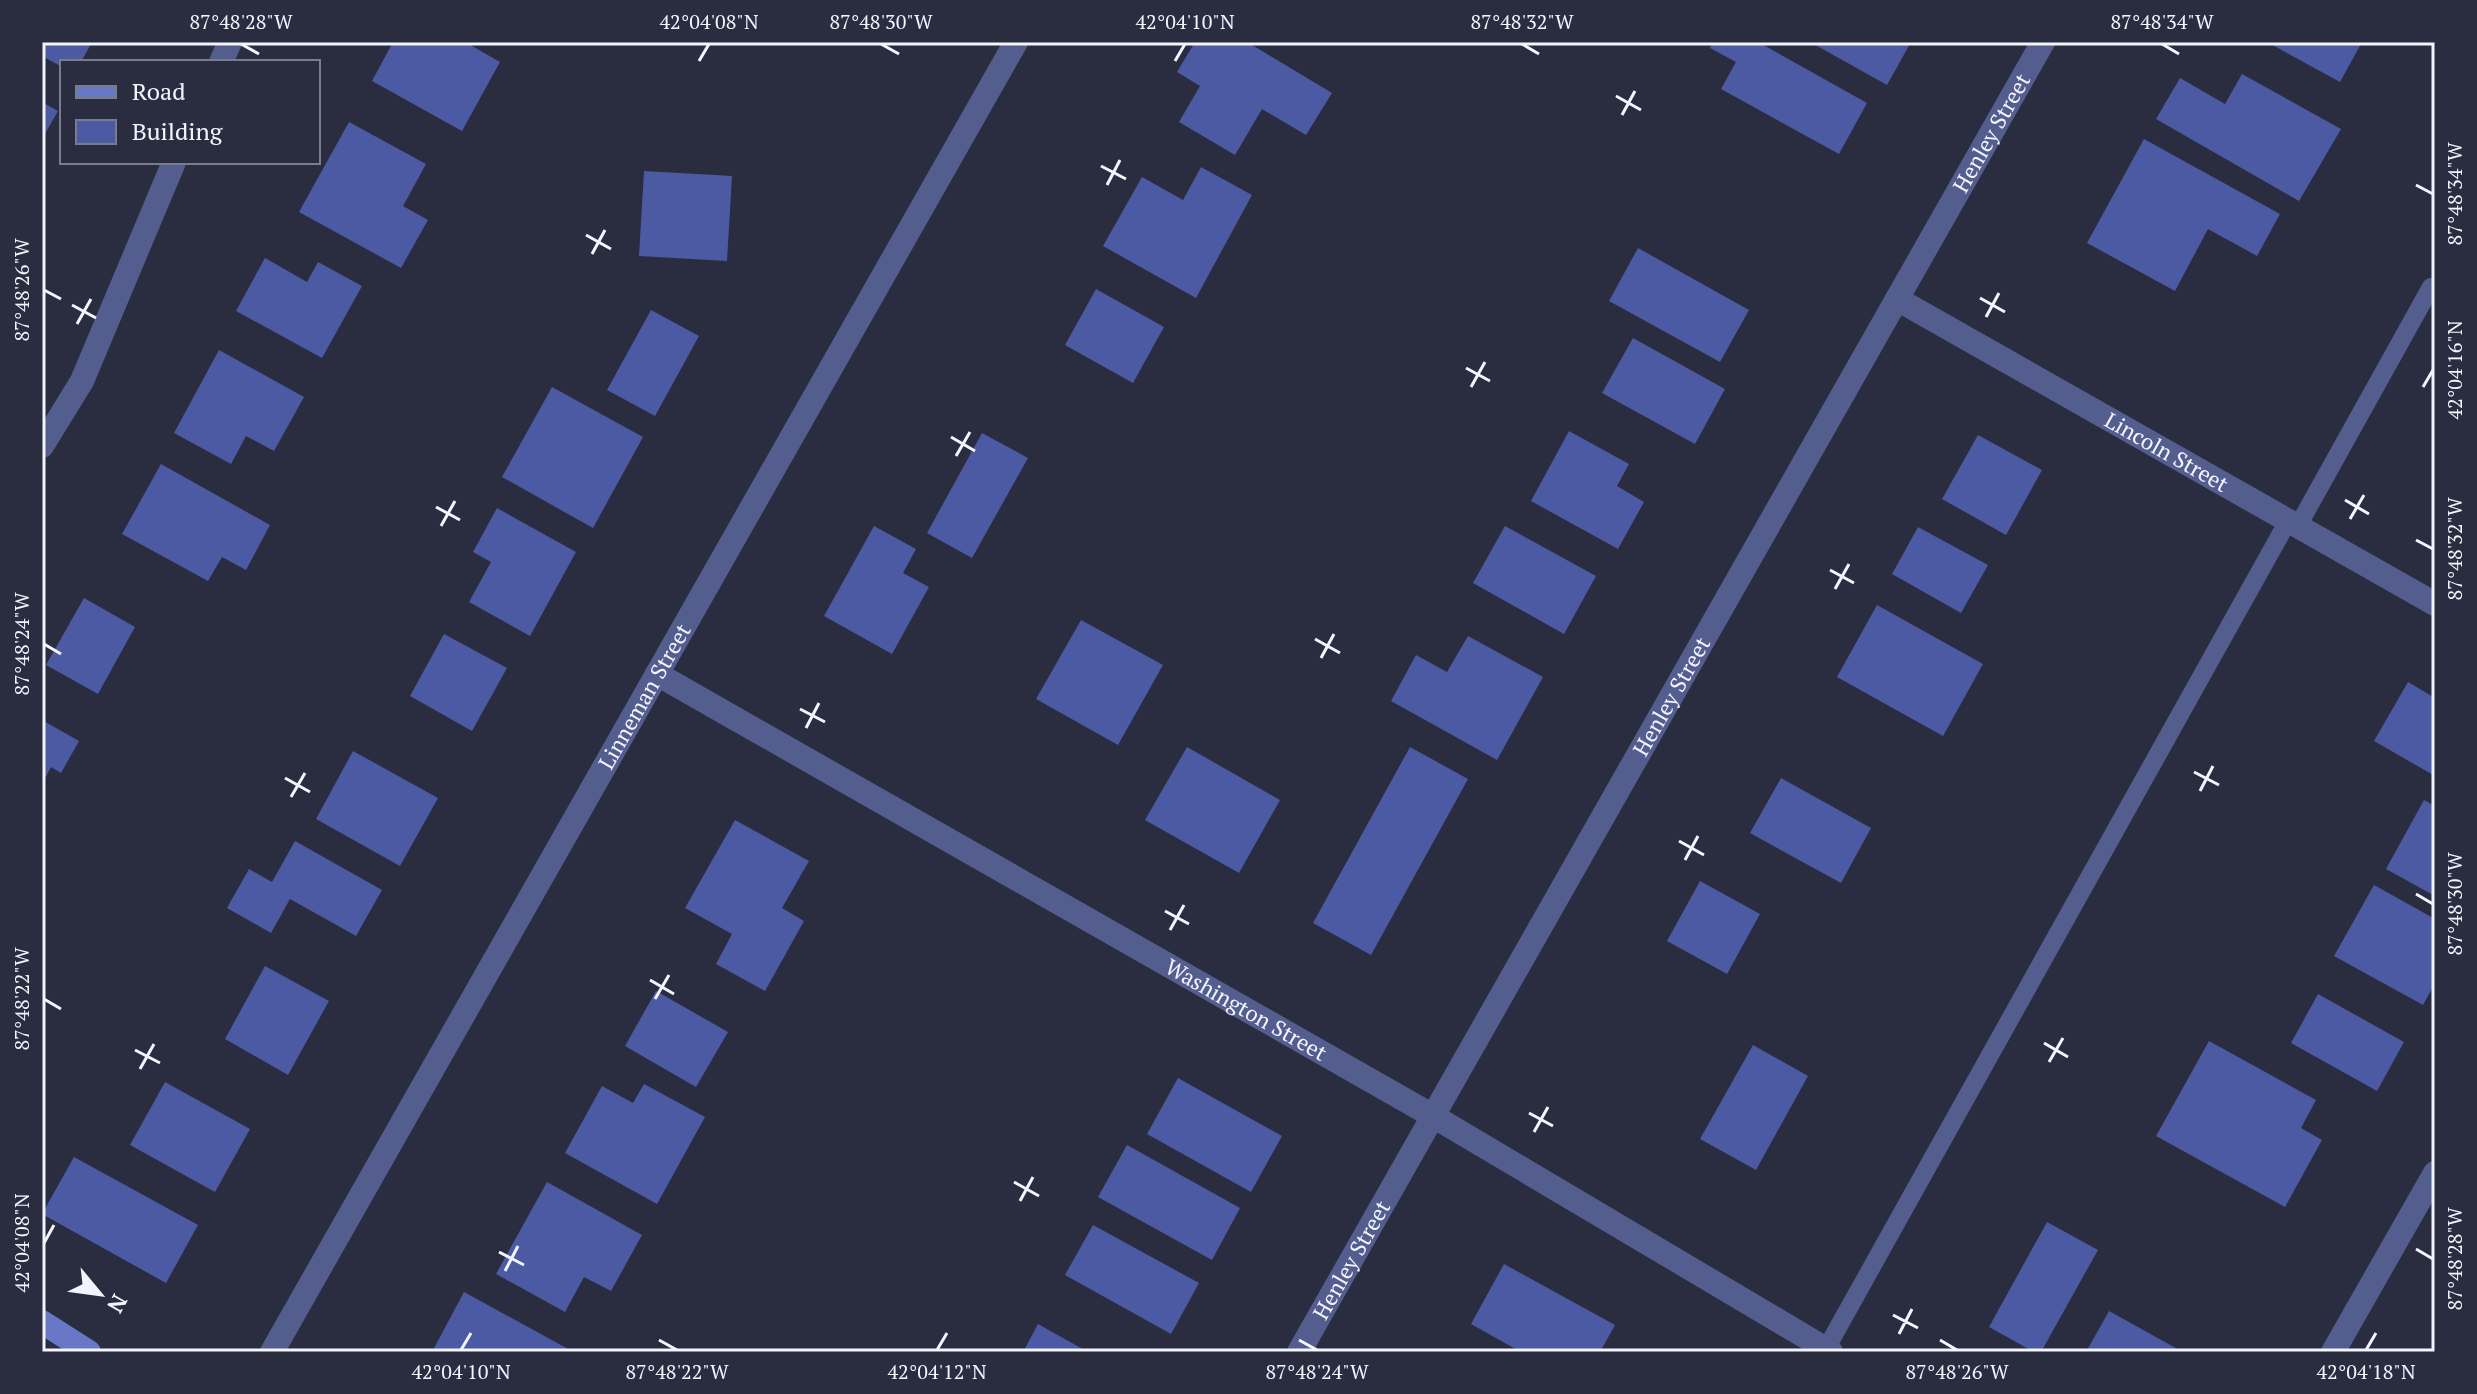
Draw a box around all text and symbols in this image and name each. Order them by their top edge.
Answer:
text: 87°48'28"W [189,8,293,35]
text: 42°04'08"N [659,8,759,35]
text: 87°48'30"W [829,8,933,35]
text: 42°04'10"N [1135,8,1235,35]
text: 87°48'32"W [1470,8,1574,35]
text: 87°48'34"W [2110,8,2214,35]
legend [60,60,320,164]
street label: Henley Street [1946,68,2036,198]
text: Road [132,75,186,107]
text: Building [132,115,223,147]
text: 87°48'34"W [2441,142,2468,246]
text: 87°48'26"W [8,238,35,342]
text: 42°04'16"N [2441,320,2468,420]
street label: Lincoln Street [2100,405,2234,498]
text: 87°48'32"W [2441,497,2468,601]
text: 87°48'24"W [8,592,35,696]
street label: Linneman Street [591,618,697,774]
street label: Henley Street [1626,631,1716,761]
text: 87°48'30"W [2441,852,2468,956]
text: 87°48'22"W [8,947,35,1051]
street label: Washington Street [1160,952,1332,1067]
text: 42°04'08"N [8,1193,35,1293]
street label: Henley Street [1306,1195,1396,1324]
text: 87°48'28"W [2441,1207,2468,1311]
north arrow [60,1254,140,1334]
text: N [101,1290,135,1319]
text: 42°04'10"N [411,1358,511,1385]
text: 87°48'22"W [625,1358,729,1385]
text: 42°04'12"N [887,1358,987,1385]
text: 87°48'24"W [1265,1358,1369,1385]
text: 87°48'26"W [1905,1358,2009,1385]
text: 42°04'18"N [2316,1358,2416,1385]

